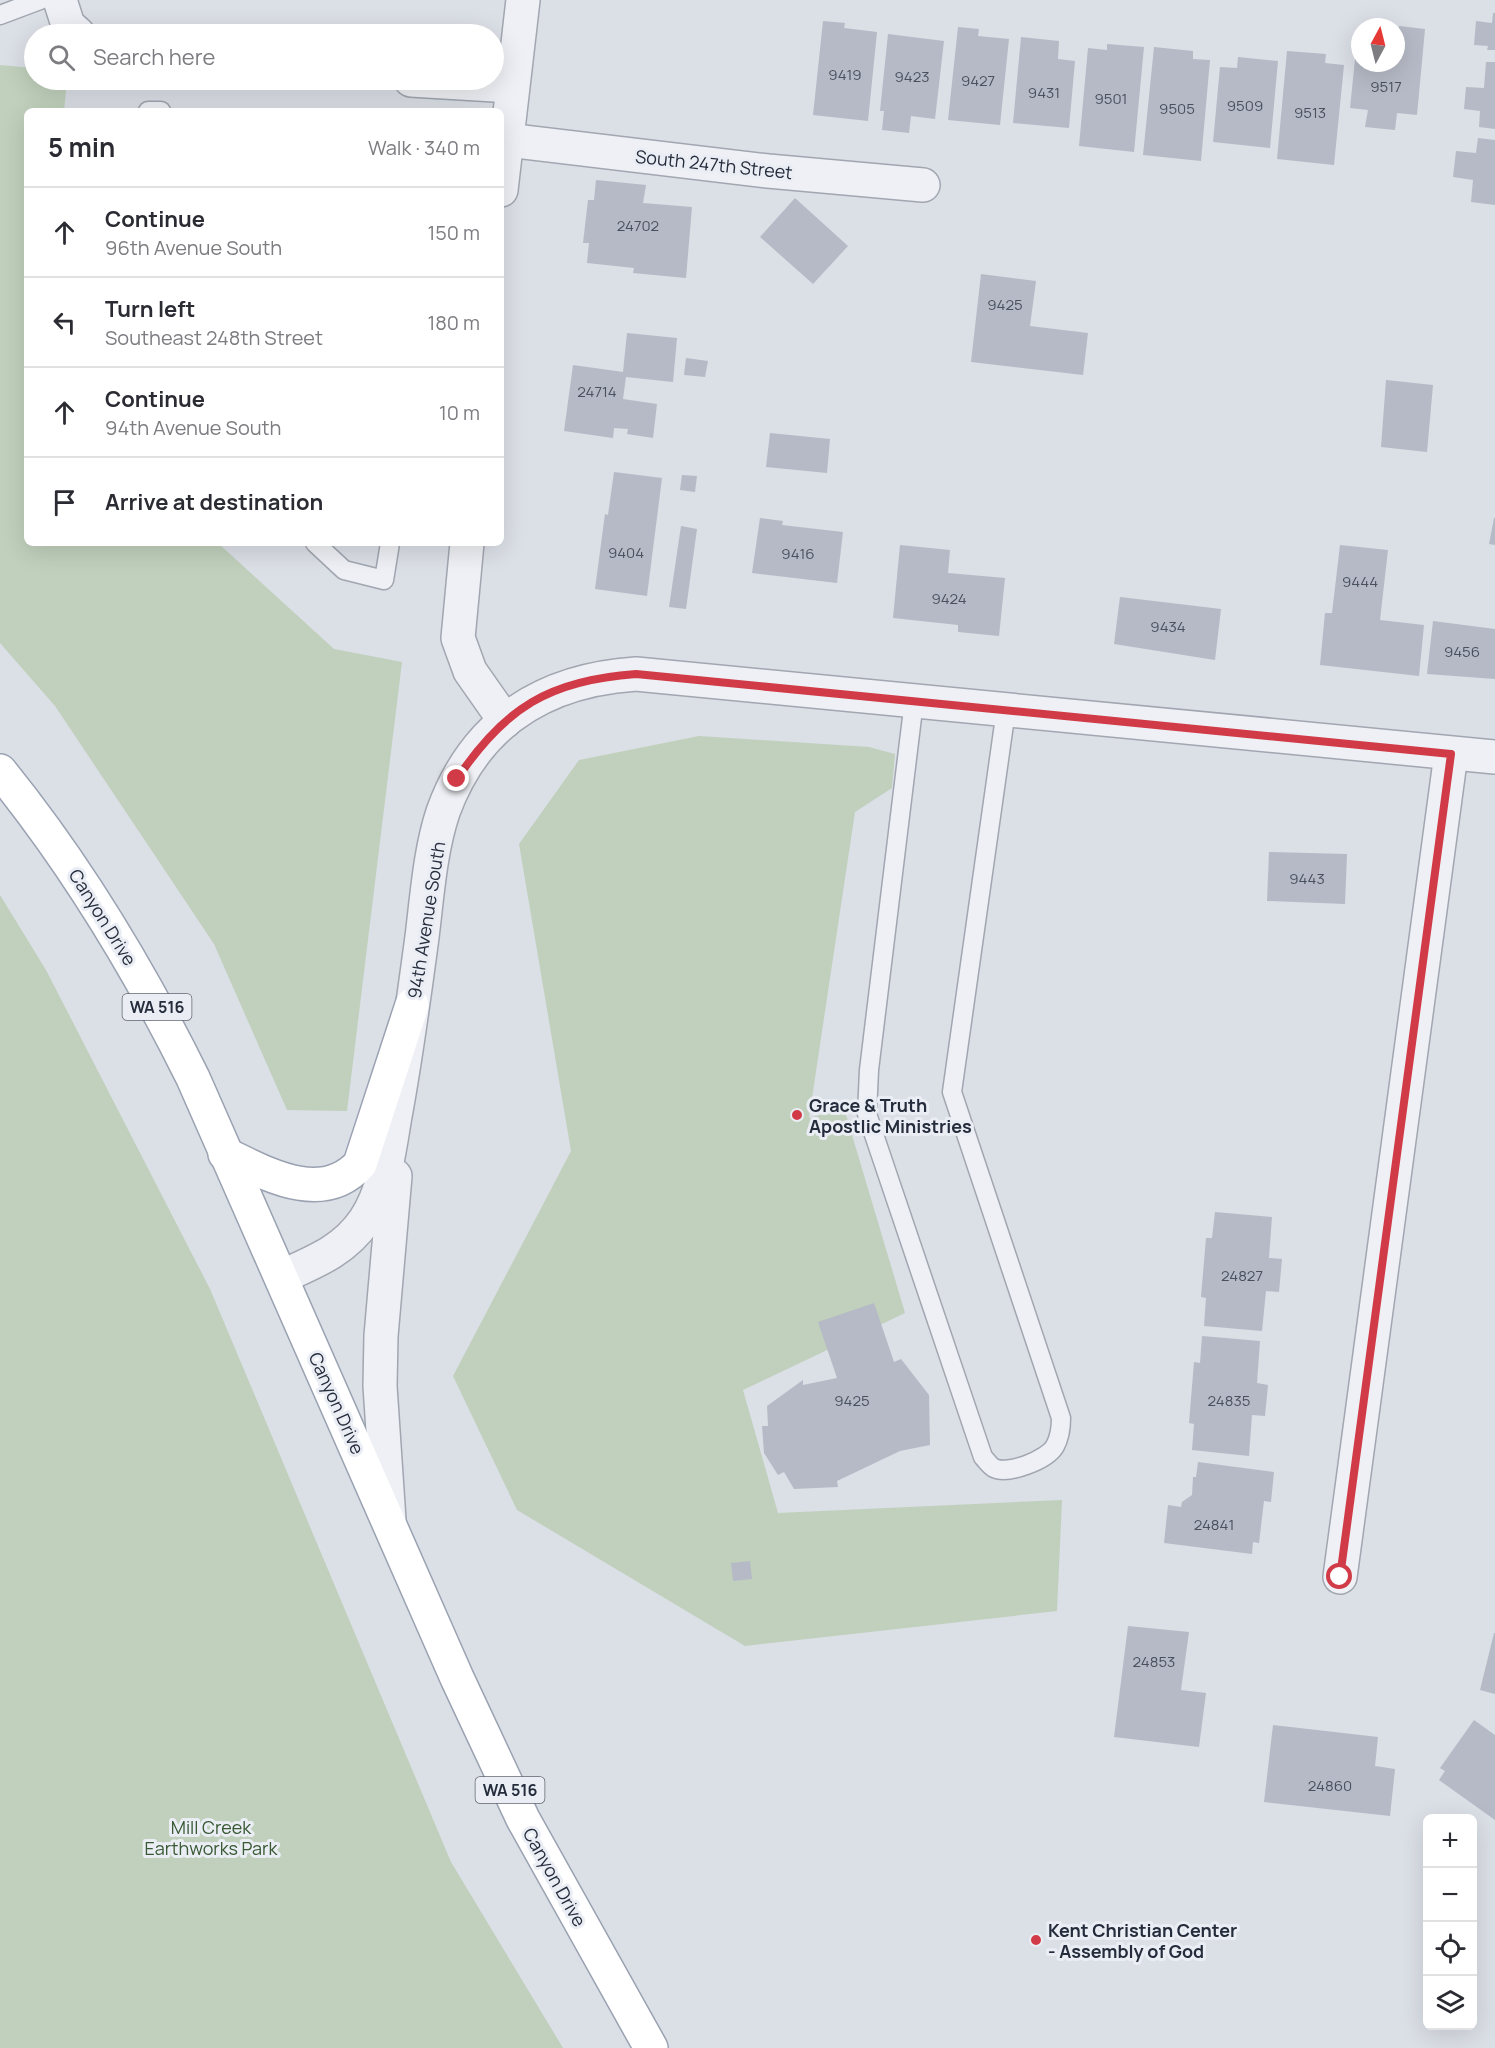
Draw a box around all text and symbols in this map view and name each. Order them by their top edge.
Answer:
north arrow [1351,18,1405,72]
search box [24,24,504,90]
icon: search [45,41,78,74]
text: Search here [93,42,215,72]
house number: 9419 [828,64,862,85]
house number: 9423 [895,66,930,87]
house number: 9427 [961,70,995,91]
house number: 9517 [1370,76,1402,97]
house number: 9431 [1028,82,1060,103]
house number: 9501 [1095,88,1127,109]
house number: 9509 [1227,95,1263,116]
house number: 9505 [1159,98,1195,119]
house number: 9513 [1294,102,1326,123]
text: 5 min [48,129,115,165]
text: Walk · 340 m [368,134,480,161]
street label: South 247th Street [634,144,794,184]
text: Continue [105,204,205,234]
house number: 24702 [617,215,659,236]
icon: ahead [48,216,81,249]
text: 150 m [427,219,480,246]
text: 96th Avenue South [105,234,282,261]
text: Turn left [105,294,195,324]
house number: 9425 [987,294,1023,315]
icon: left [48,306,81,339]
text: 180 m [427,309,480,336]
text: Southeast 248th Street [105,324,323,351]
house number: 24714 [577,381,617,402]
text: Continue [105,384,205,414]
icon: ahead [48,396,81,429]
text: 10 m [439,399,480,426]
text: 94th Avenue South [105,414,282,441]
icon: arrive [48,486,81,519]
text: Arrive at destination [105,487,323,517]
house number: 9404 [608,542,644,563]
house number: 9416 [781,543,815,564]
house number: 9444 [1342,571,1378,592]
house number: 9424 [931,588,967,609]
house number: 9434 [1150,616,1186,637]
house number: 9456 [1444,641,1480,662]
route end [443,765,469,791]
street label: 94th Avenue South [402,840,450,1000]
street label: Canyon Drive [64,864,142,970]
house number: 9443 [1289,868,1325,889]
road number: WA 516 [122,994,192,1020]
place label: Grace & Truth Apostlic Ministries [809,1093,972,1138]
marker: Grace & Truth Apostlic Ministries [790,1108,804,1122]
house number: 24827 [1221,1265,1263,1286]
street label: Canyon Drive [304,1348,370,1458]
house number: 9425 [834,1390,870,1411]
house number: 24835 [1208,1390,1250,1411]
house number: 24841 [1194,1514,1234,1535]
route start [1326,1563,1352,1589]
house number: 24853 [1133,1651,1175,1672]
house number: 24860 [1308,1775,1352,1796]
road number: WA 516 [476,1777,544,1803]
map controls [1423,1814,1477,2030]
button: + [1423,1814,1477,1868]
park label: Mill Creek Earthworks Park [145,1815,279,1860]
street label: Canyon Drive [518,1823,592,1931]
button: − [1423,1868,1477,1922]
place label: Kent Christian Center - Assembly of God [1048,1918,1237,1963]
button: locate [1423,1922,1477,1976]
marker: Kent Christian Center - Assembly of God [1029,1933,1043,1947]
button: layers [1423,1976,1477,2030]

